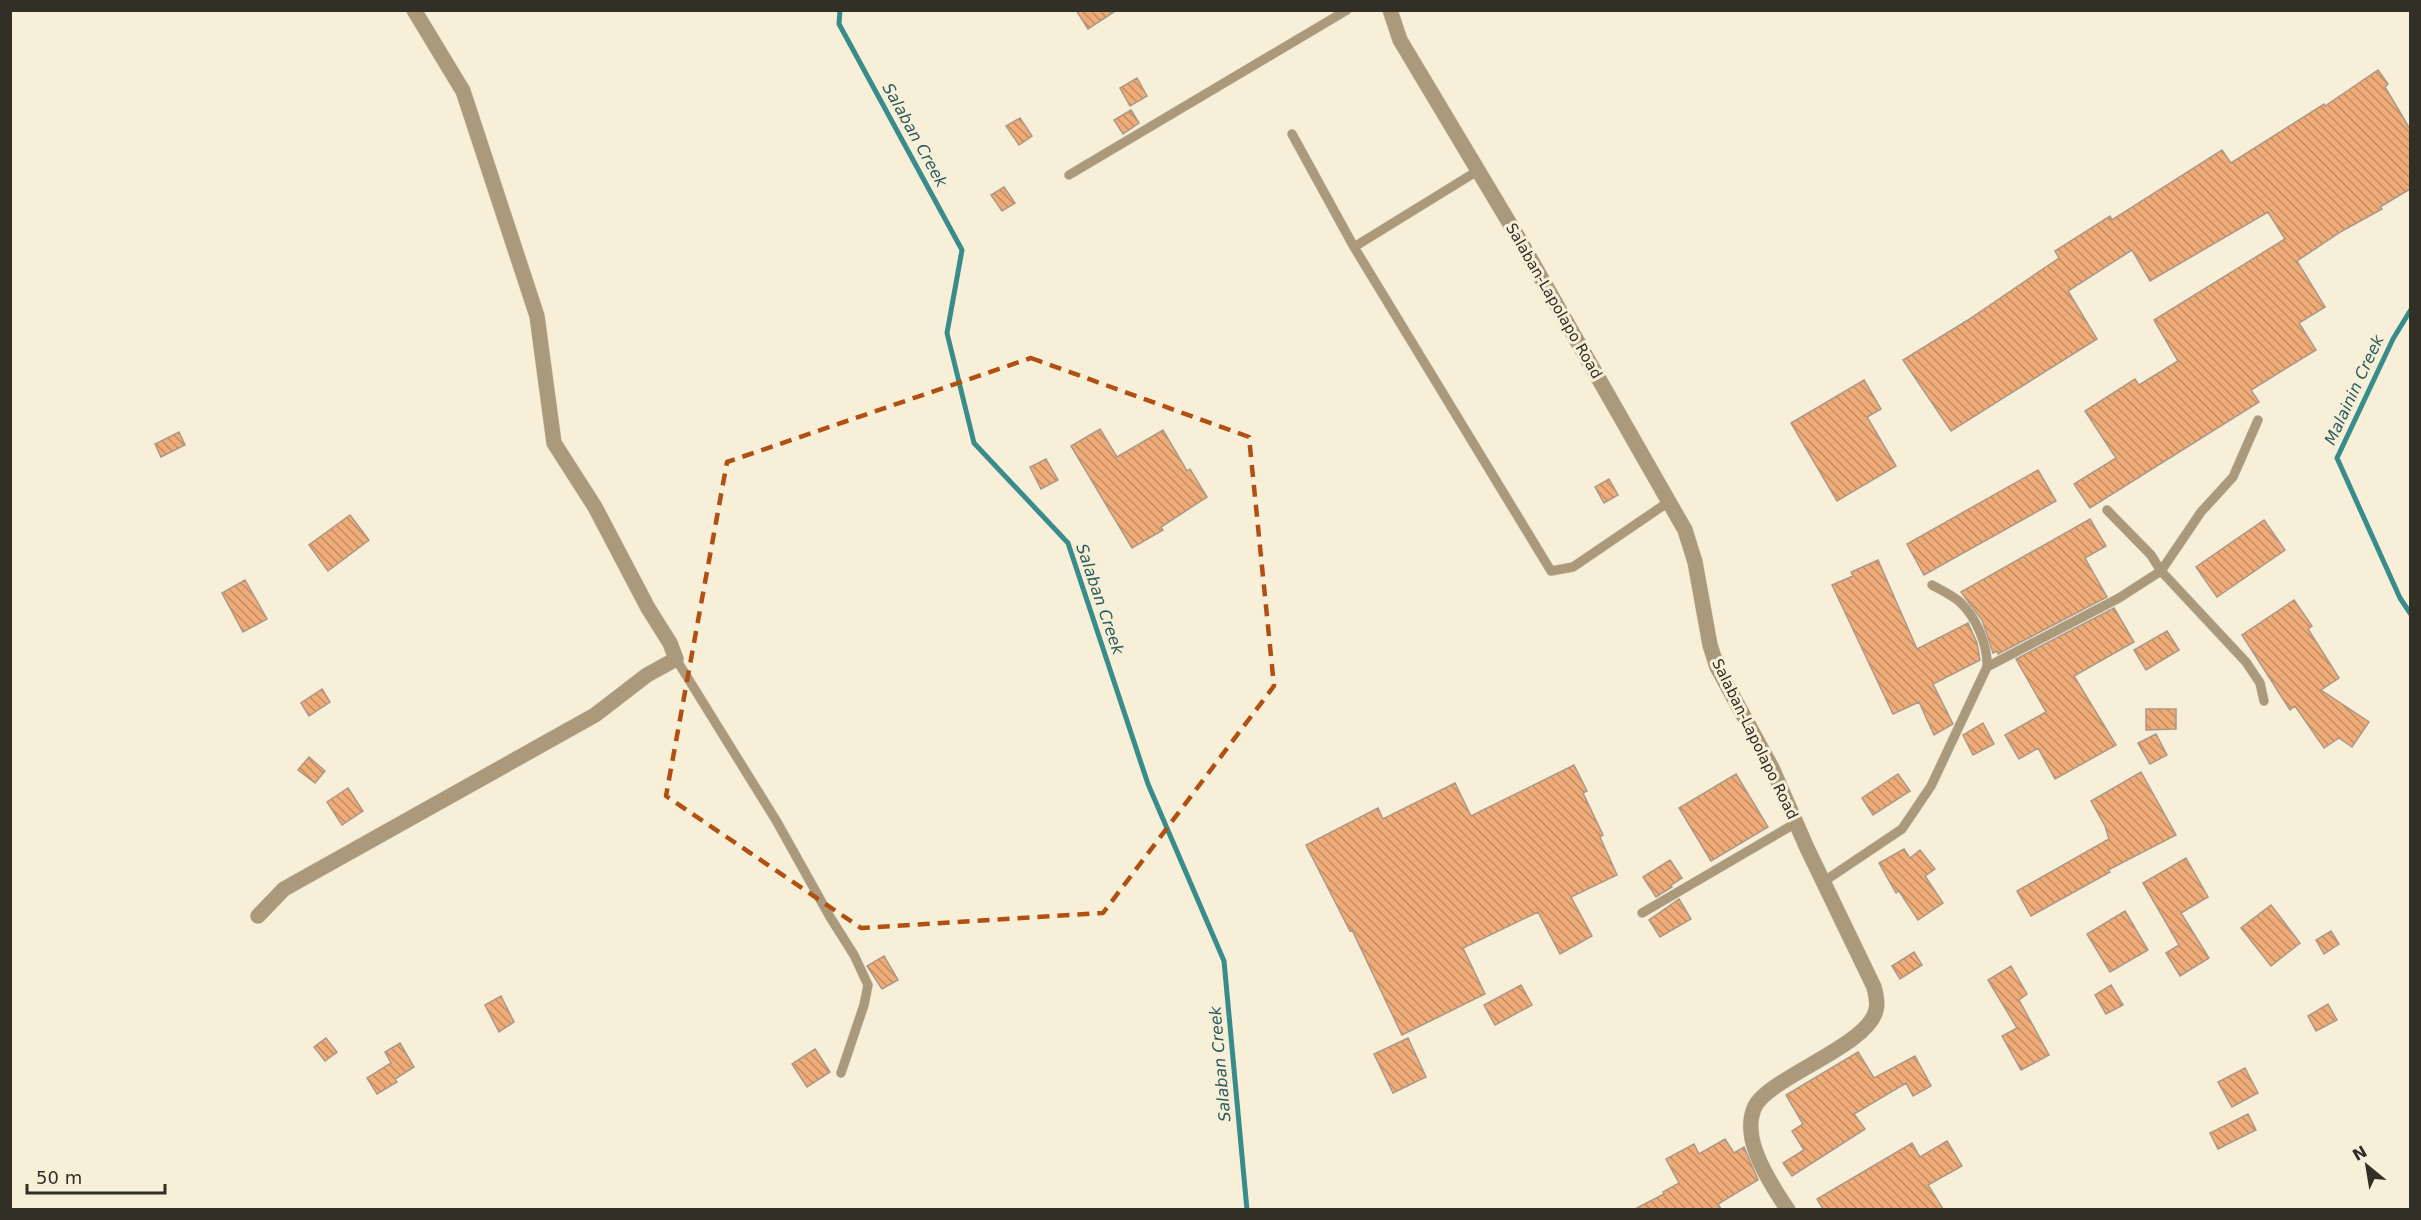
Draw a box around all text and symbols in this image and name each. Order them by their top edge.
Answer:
water label: Salaban Creek [879,80,952,191]
street label: Salaban-Lapolapo Road [1502,220,1606,382]
water label: Malainin Creek [2320,331,2388,448]
water label: Salaban Creek [1072,541,1128,658]
street label: Salaban-Lapolapo Road [1708,656,1802,822]
water label: Salaban Creek [1205,1005,1235,1123]
north arrow [2337,1136,2397,1196]
text: N [2349,1142,2370,1165]
scale bar [27,1157,165,1195]
text: 50 m [36,1167,82,1188]

